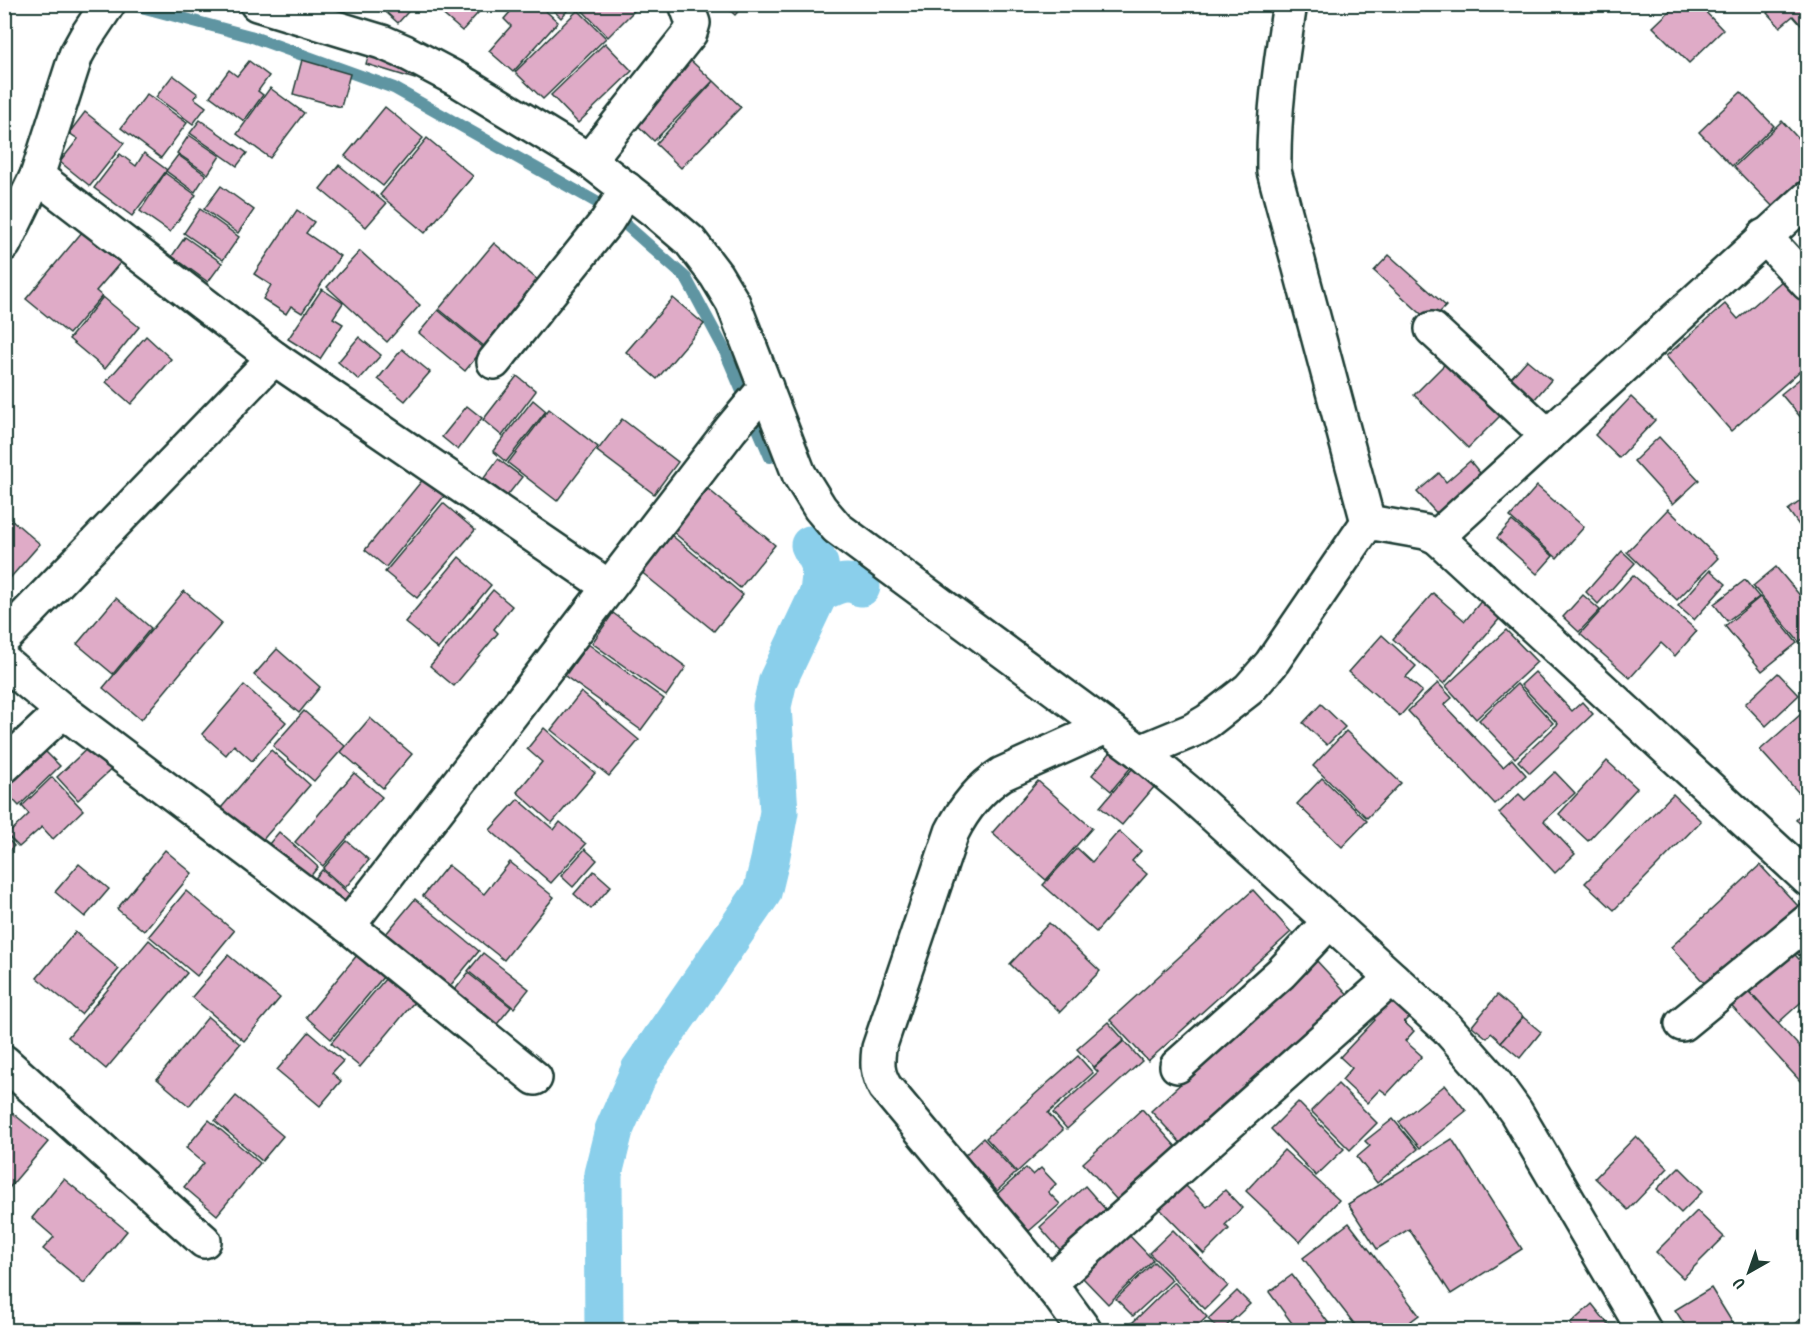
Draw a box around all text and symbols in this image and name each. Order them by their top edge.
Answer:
north arrow [1719,1242,1779,1302]
text: U [1728,1269,1752,1295]

